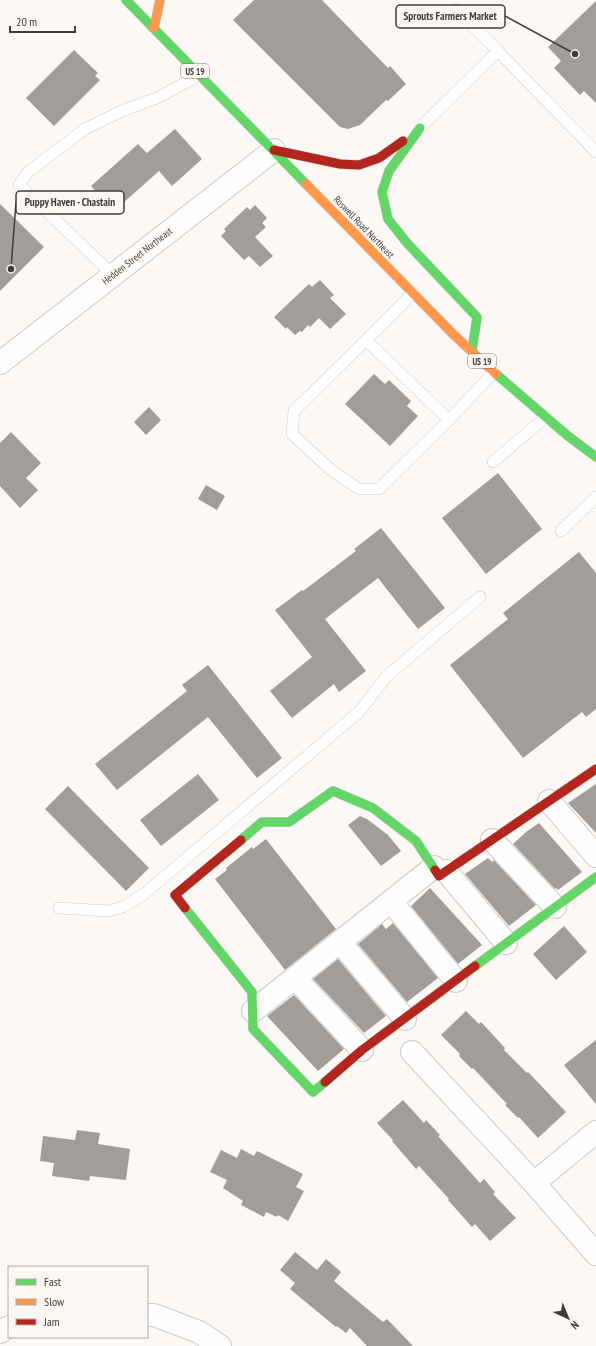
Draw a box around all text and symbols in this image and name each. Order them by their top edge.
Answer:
callout: Sprouts Farmers Market [396,5,505,28]
scale bar [10,8,75,34]
text: Sprouts Farmers Market [403,9,497,23]
text: 20 m [16,14,37,29]
road number: US 19 [181,64,209,78]
callout: Puppy Haven - Chastain [16,191,124,214]
street label: Roswell Road Northeast [331,193,397,261]
text: Puppy Haven - Chastain [25,195,115,209]
street label: Hedden Street Northeast [99,224,175,288]
road number: US 19 [468,354,496,368]
legend [8,1266,148,1338]
text: Fast [44,1274,62,1289]
text: Slow [44,1294,65,1309]
north arrow [548,1298,588,1338]
text: Jam [43,1314,60,1329]
text: N [568,1318,582,1332]

